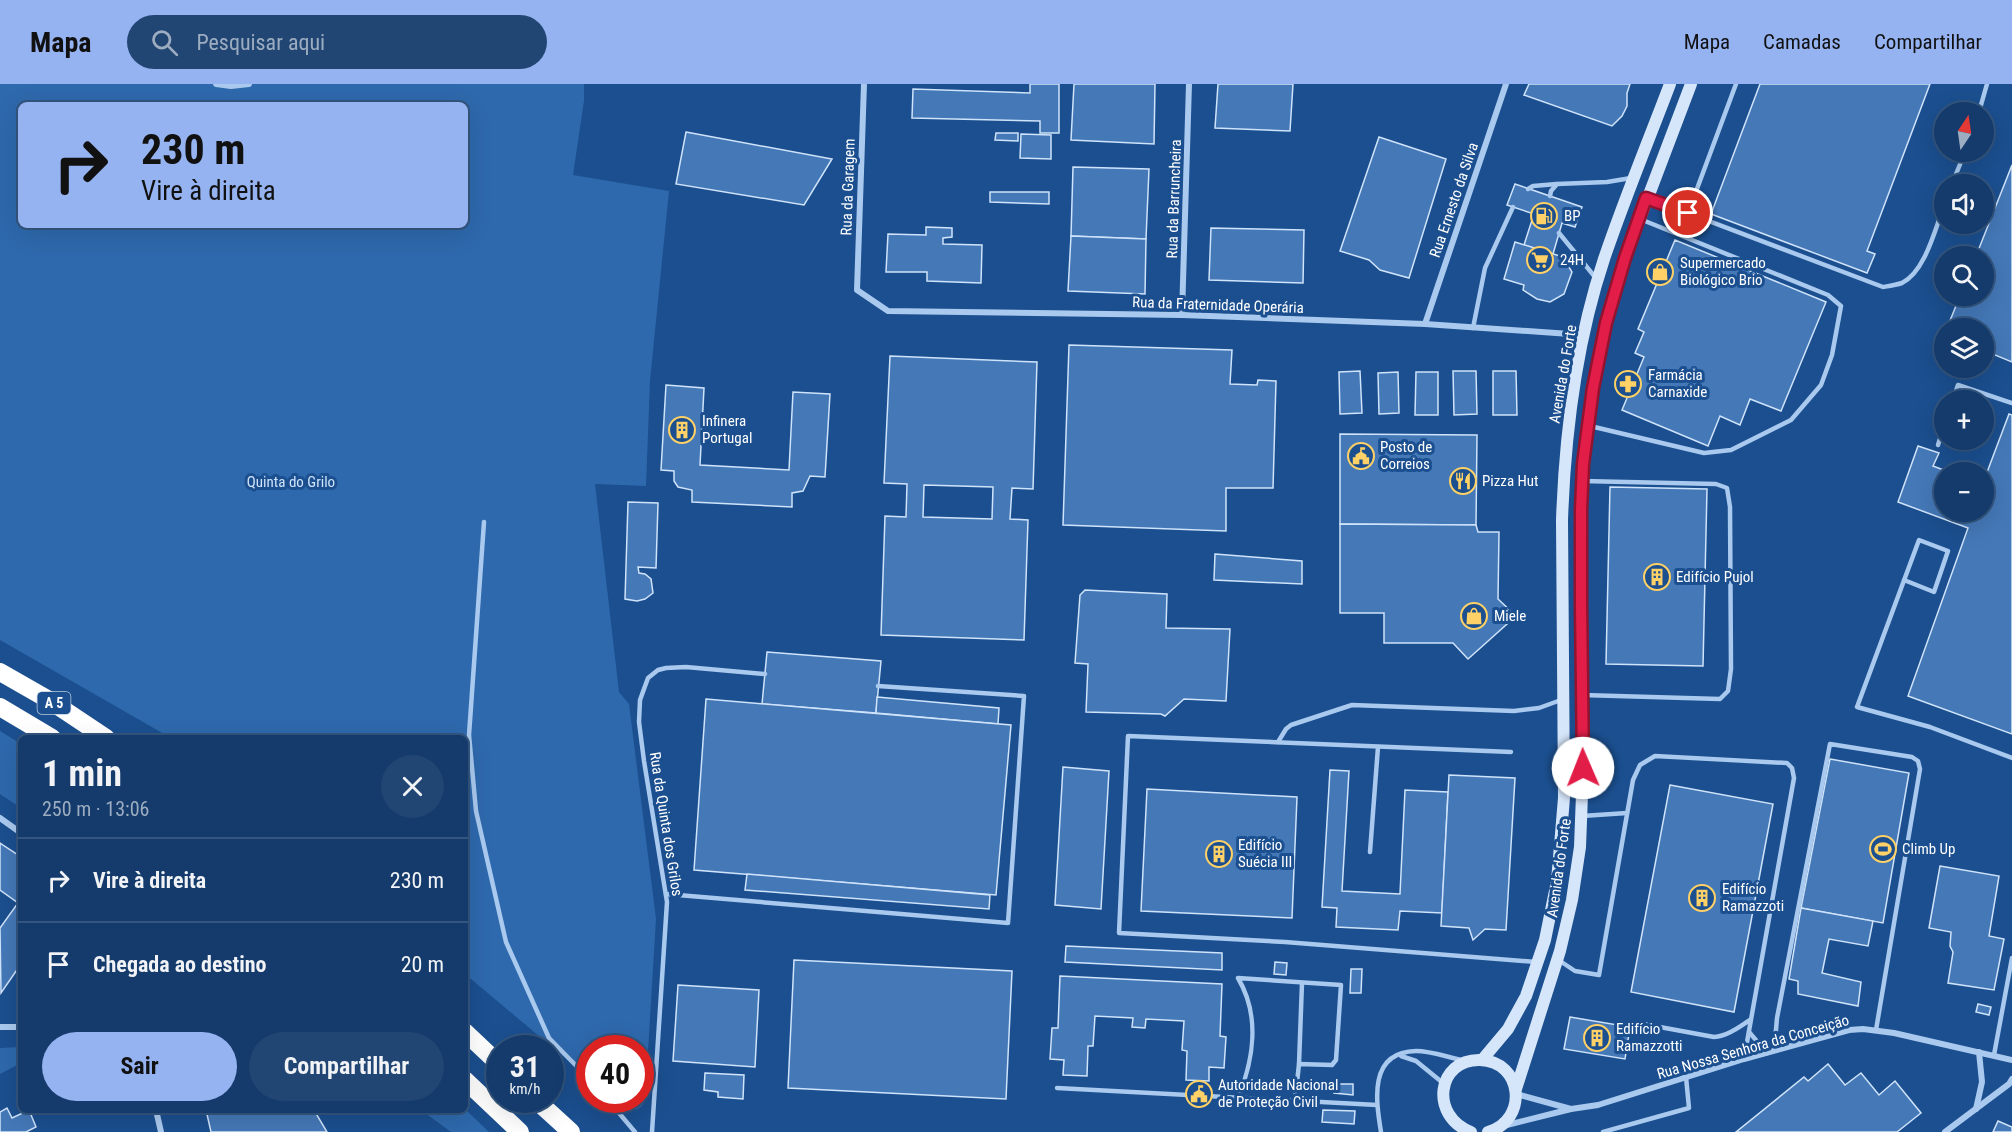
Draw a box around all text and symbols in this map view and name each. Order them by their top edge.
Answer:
search box [127,15,547,69]
text: Mapa [30,26,91,59]
icon: search [148,26,181,59]
text: Pesquisar aqui [196,30,325,55]
text: Mapa [1684,30,1730,54]
text: Camadas [1763,30,1841,54]
text: Compartilhar [1874,30,1982,54]
north arrow [1934,102,1994,162]
map controls [1934,102,1994,522]
text: 230 m [141,125,246,174]
icon: right [42,126,120,204]
street label: Rua da Garagem [837,138,859,236]
street label: Rua da Barruncheira [1163,139,1185,259]
street label: Rua Ernesto da Silva [1426,140,1482,260]
button: sound [1934,174,1994,234]
text: Vire à direita [141,175,276,207]
pin [1662,187,1713,238]
icon: arrive [1671,196,1704,229]
fuel station icon: BP [1529,201,1559,231]
place label: BP [1564,207,1581,225]
supermarket icon: 24H [1525,245,1555,275]
button: search [1934,246,1994,306]
place label: 24H [1560,251,1584,269]
place label: Supermercado Biológico Brio [1680,254,1766,289]
shop icon: Supermercado Biológico Brio [1645,257,1675,287]
street label: Rua da Fraternidade Operária [1132,293,1304,317]
button: layers [1934,318,1994,378]
street label: Avenida do Forte [1545,323,1581,425]
place label: Farmácia Carnaxide [1648,366,1707,401]
pharmacy icon: Farmácia Carnaxide [1613,369,1643,399]
button: + [1934,390,1994,450]
place label: Infinera Portugal [702,412,752,447]
building icon: Infinera Portugal [667,415,697,445]
place label: Posto de Correios [1380,438,1432,473]
public building icon: Posto de Correios [1346,441,1376,471]
button: − [1934,462,1994,522]
restaurant icon: Pizza Hut [1448,466,1478,496]
place label: Pizza Hut [1482,472,1539,490]
park label: Quinta do Grilo [247,473,335,491]
building icon: Edifício Pujol [1642,562,1672,592]
place label: Edifício Pujol [1676,568,1754,586]
shop icon: Miele [1459,601,1489,631]
place label: Miele [1494,607,1526,625]
road number: A 5 [38,692,70,714]
position arrow [1551,736,1615,800]
street label: Rua da Quinta dos Grilos [646,751,686,898]
text: 1 min [42,753,122,795]
button: close [381,755,444,818]
text: 250 m · 13:06 [42,797,149,821]
street label: Avenida do Forte [1543,817,1575,919]
sports icon: Climb Up [1868,834,1898,864]
place label: Edifício Suécia III [1238,836,1292,871]
building icon: Edifício Suécia III [1204,839,1234,869]
place label: Climb Up [1902,840,1955,858]
icon: right [42,864,75,897]
text: Vire à direita [93,868,206,893]
text: 230 m [390,868,444,893]
place label: Edifício Ramazzoti [1722,880,1784,915]
building icon: Edifício Ramazzoti [1687,883,1717,913]
icon: arrive [42,948,75,981]
text: Chegada ao destino [93,952,267,977]
text: 20 m [401,952,444,977]
street label: Rua Nossa Senhora da Conceição [1655,1011,1851,1083]
place label: Edifício Ramazzotti [1616,1020,1683,1055]
building icon: Edifício Ramazzotti [1582,1023,1612,1053]
button: Sair [42,1032,237,1101]
button: Compartilhar [249,1032,444,1101]
speed limit sign: 40 [576,1035,654,1113]
text: 31 [510,1049,540,1084]
place label: Autoridade Nacional de Proteção Civil [1218,1076,1338,1111]
public building icon: Autoridade Nacional de Proteção Civil [1184,1079,1214,1109]
text: km/h [510,1080,540,1098]

